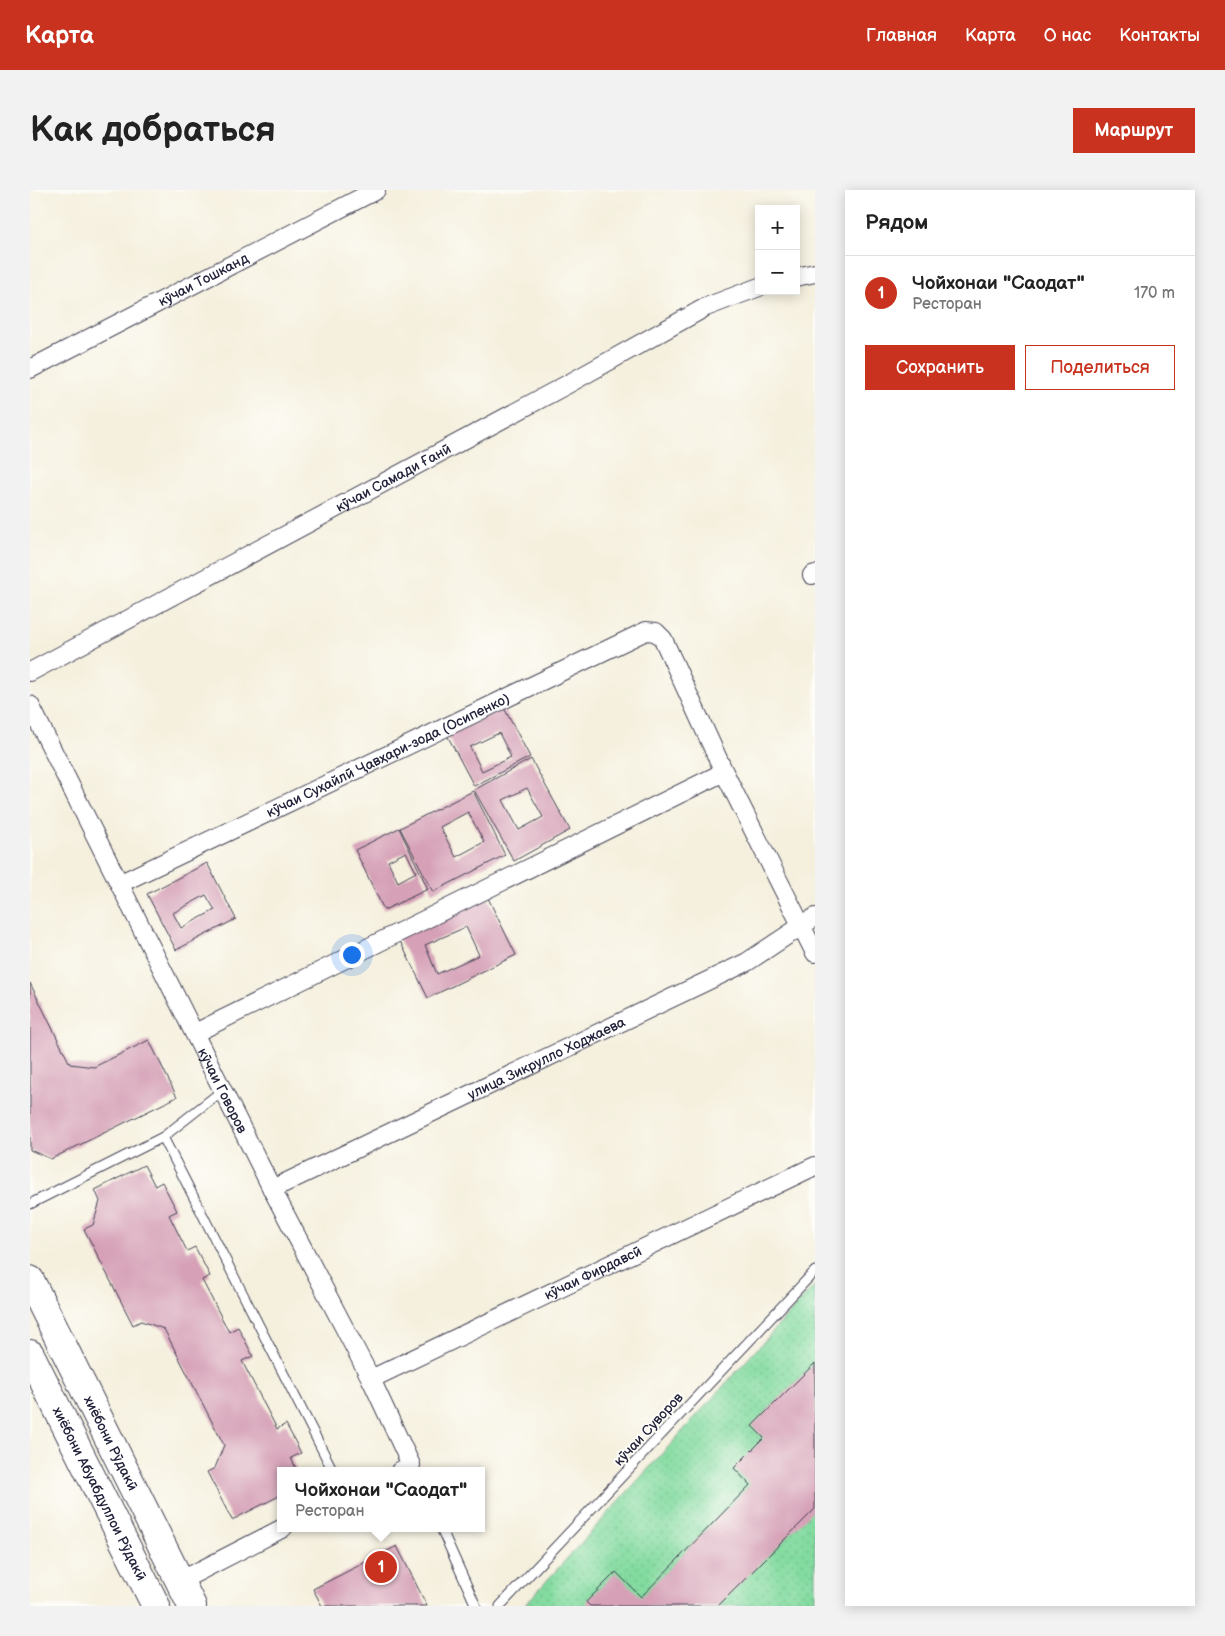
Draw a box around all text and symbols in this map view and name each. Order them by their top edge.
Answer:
text: Карта [25,21,94,50]
text: Главная [866,25,937,46]
text: Карта [965,25,1016,46]
text: О нас [1044,25,1091,46]
text: Контакты [1119,25,1200,46]
button: Маршрут [1073,108,1195,153]
text: Как добраться [30,109,276,152]
map controls [755,205,800,295]
button: + [755,205,800,250]
text: Рядом [865,210,928,235]
street label: кӯчаи Тошканд [156,249,252,310]
button: − [755,250,800,295]
text: Чойхонаи "Саодат" [912,272,1085,295]
text: 1 [878,284,884,303]
text: 170 m [1134,284,1175,303]
text: Ресторан [912,295,982,314]
button: Сохранить [865,345,1015,390]
button: Поделиться [1025,345,1175,390]
street label: кӯчаи Самади Ғанӣ [333,440,454,516]
street label: кӯчаи Суҳайлӣ Ҷавҳари-зода (Осипенко) [264,690,513,821]
your location [339,942,365,968]
street label: улица Зикрулло Ходжаева [465,1013,629,1103]
street label: кӯчаи Говоров [194,1045,251,1137]
street label: кӯчаи Фирдавсӣ [542,1242,644,1304]
street label: кӯчаи Суворов [610,1389,687,1469]
street label: хиёбони Рӯдакӣ [80,1393,141,1493]
street label: хиёбони Абуабдуллои Рӯдакӣ [49,1404,150,1584]
popup [277,1467,485,1532]
text: Чойхонаи "Саодат" [295,1479,467,1502]
text: Ресторан [295,1502,365,1521]
pin: 1 [365,1548,397,1586]

